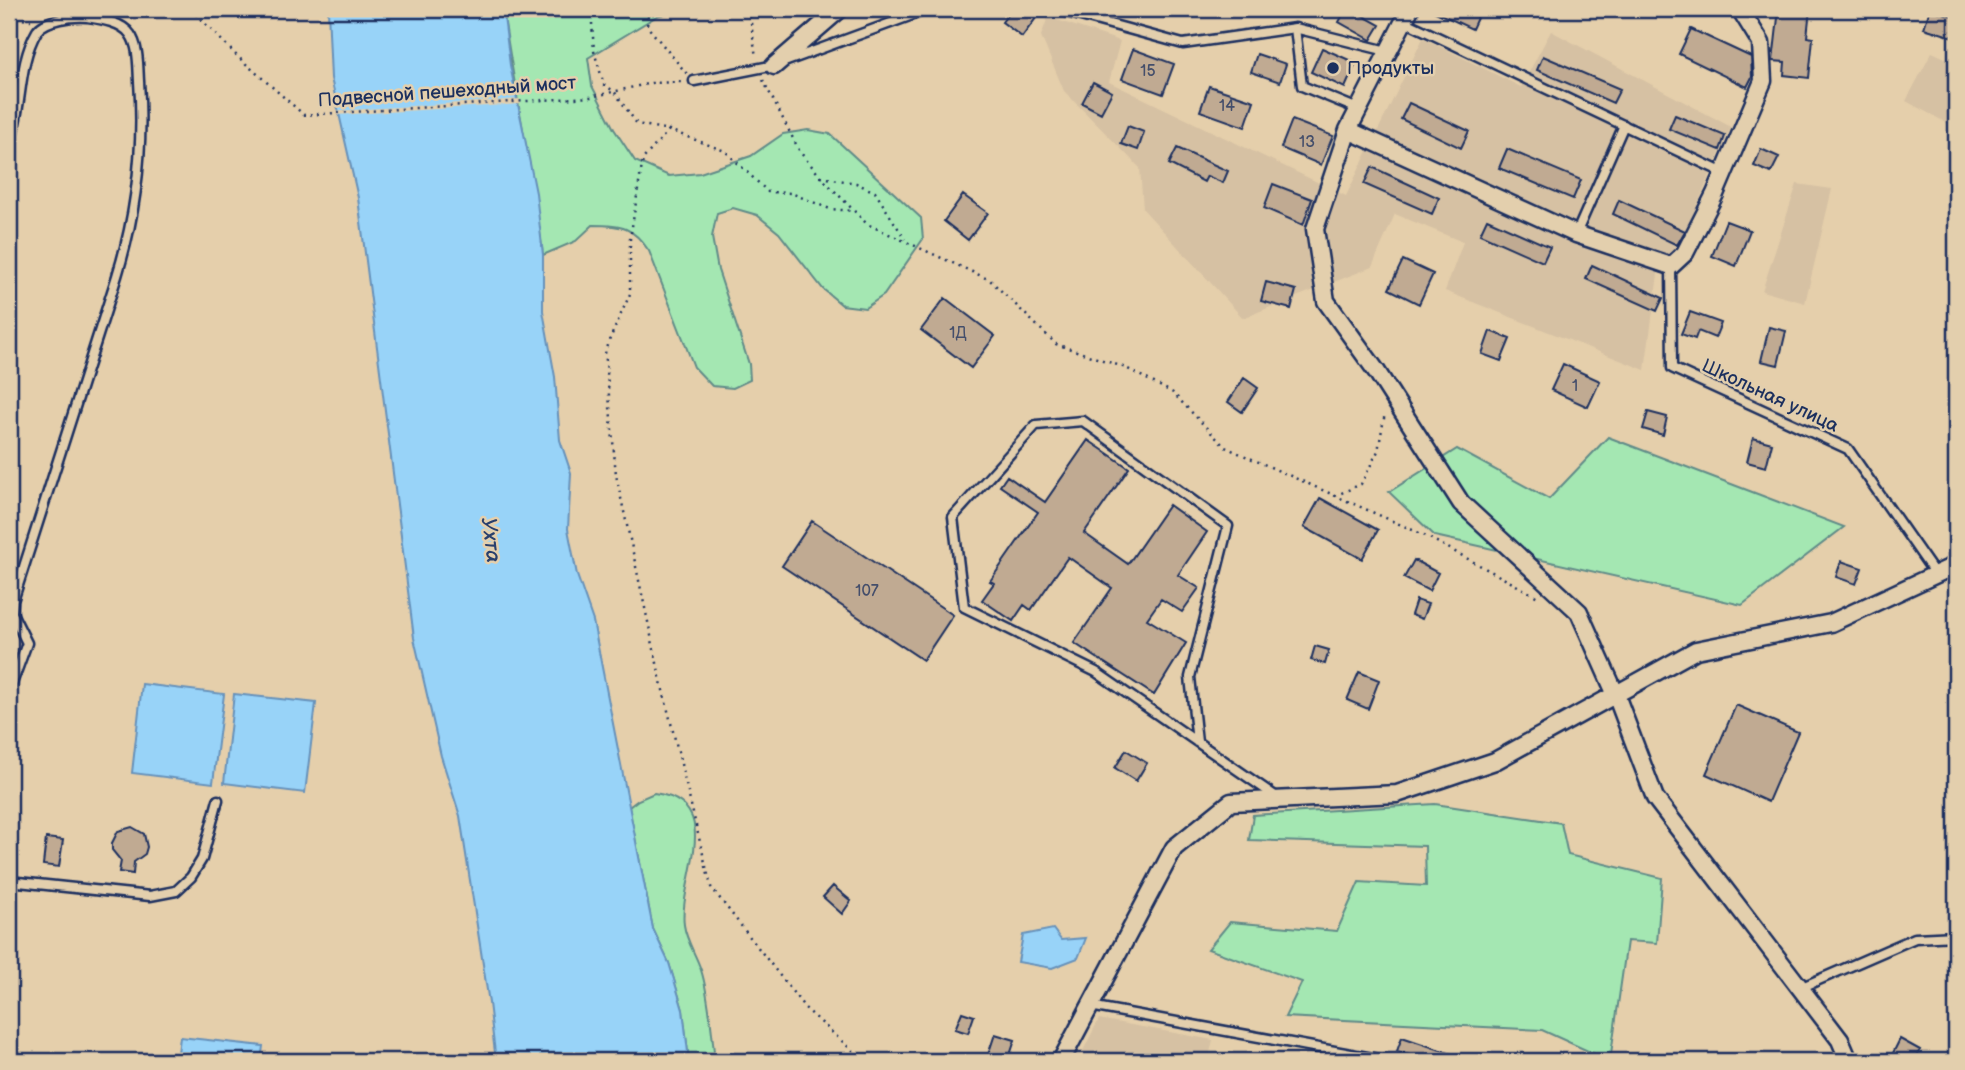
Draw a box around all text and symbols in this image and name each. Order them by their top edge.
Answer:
place label: Продукты [1347,57,1434,80]
marker: Продукты [1325,60,1341,76]
house number: 15 [1140,62,1156,81]
street label: Подвесной пешеходный мост [317,71,577,112]
house number: 14 [1219,97,1235,116]
house number: 13 [1299,133,1315,152]
house number: 1Д [949,324,967,343]
street label: Школьная улица [1698,354,1842,438]
house number: 1 [1572,377,1578,396]
water label: Ухта [476,516,506,564]
house number: 107 [855,582,879,601]

